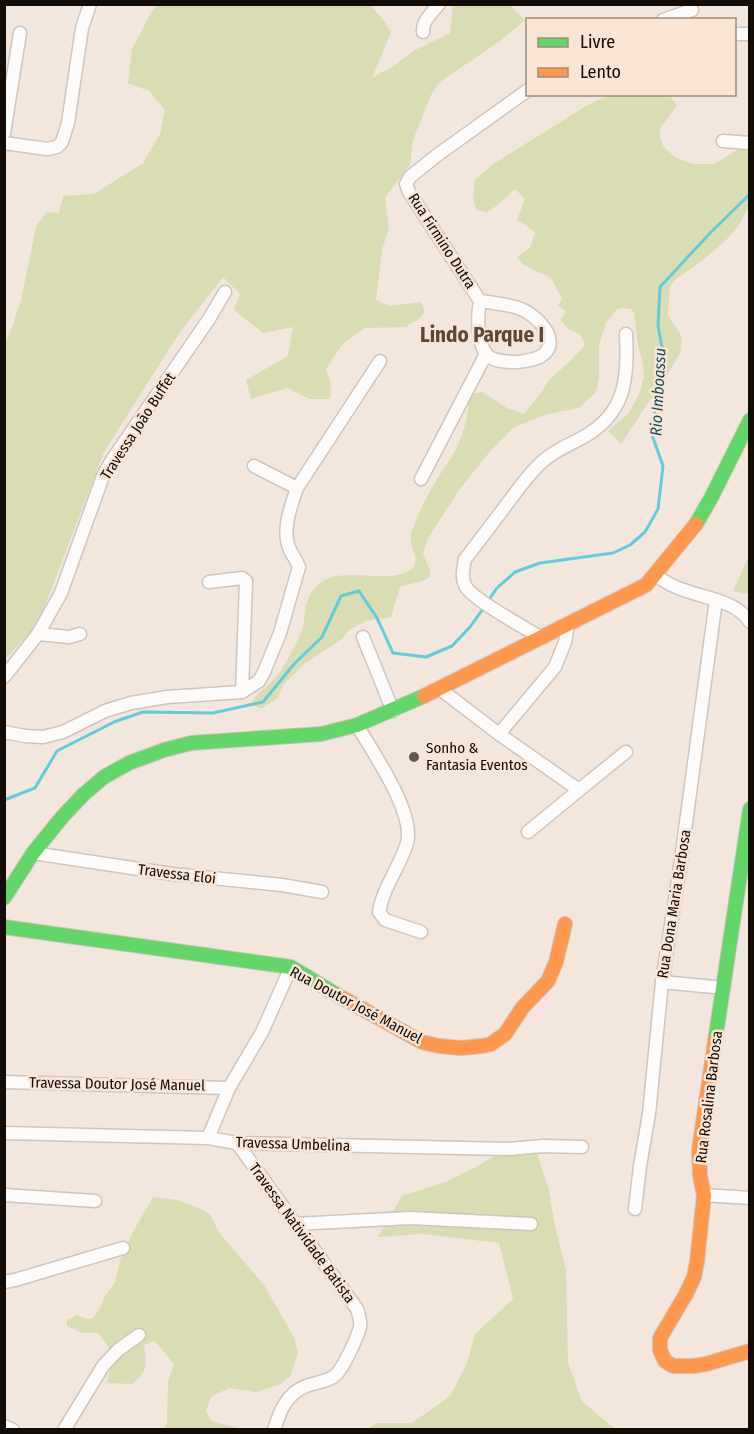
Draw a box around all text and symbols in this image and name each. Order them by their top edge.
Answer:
legend [526,18,736,96]
text: Livre [580,31,615,53]
text: Lento [580,61,621,83]
street label: Rua Firmino Dutra [404,190,480,292]
district label: Lindo Parque I [420,322,544,348]
water label: Rio Imboassu [646,348,670,436]
street label: Travessa João Buffet [97,369,179,483]
place label: Sonho & Fantasia Eventos [426,739,528,774]
marker: Sonho & Fantasia Eventos [407,750,421,764]
street label: Rua Dona Maria Barbosa [653,828,695,980]
street label: Travessa Eloi [137,860,217,888]
street label: Rua Doutor José Manuel [287,963,425,1048]
street label: Rua Rosalina Barbosa [692,1030,726,1164]
street label: Travessa Doutor José Manuel [29,1073,205,1095]
street label: Travessa Umbelina [235,1133,351,1155]
street label: Travessa Natividade Batista [245,1160,359,1306]

